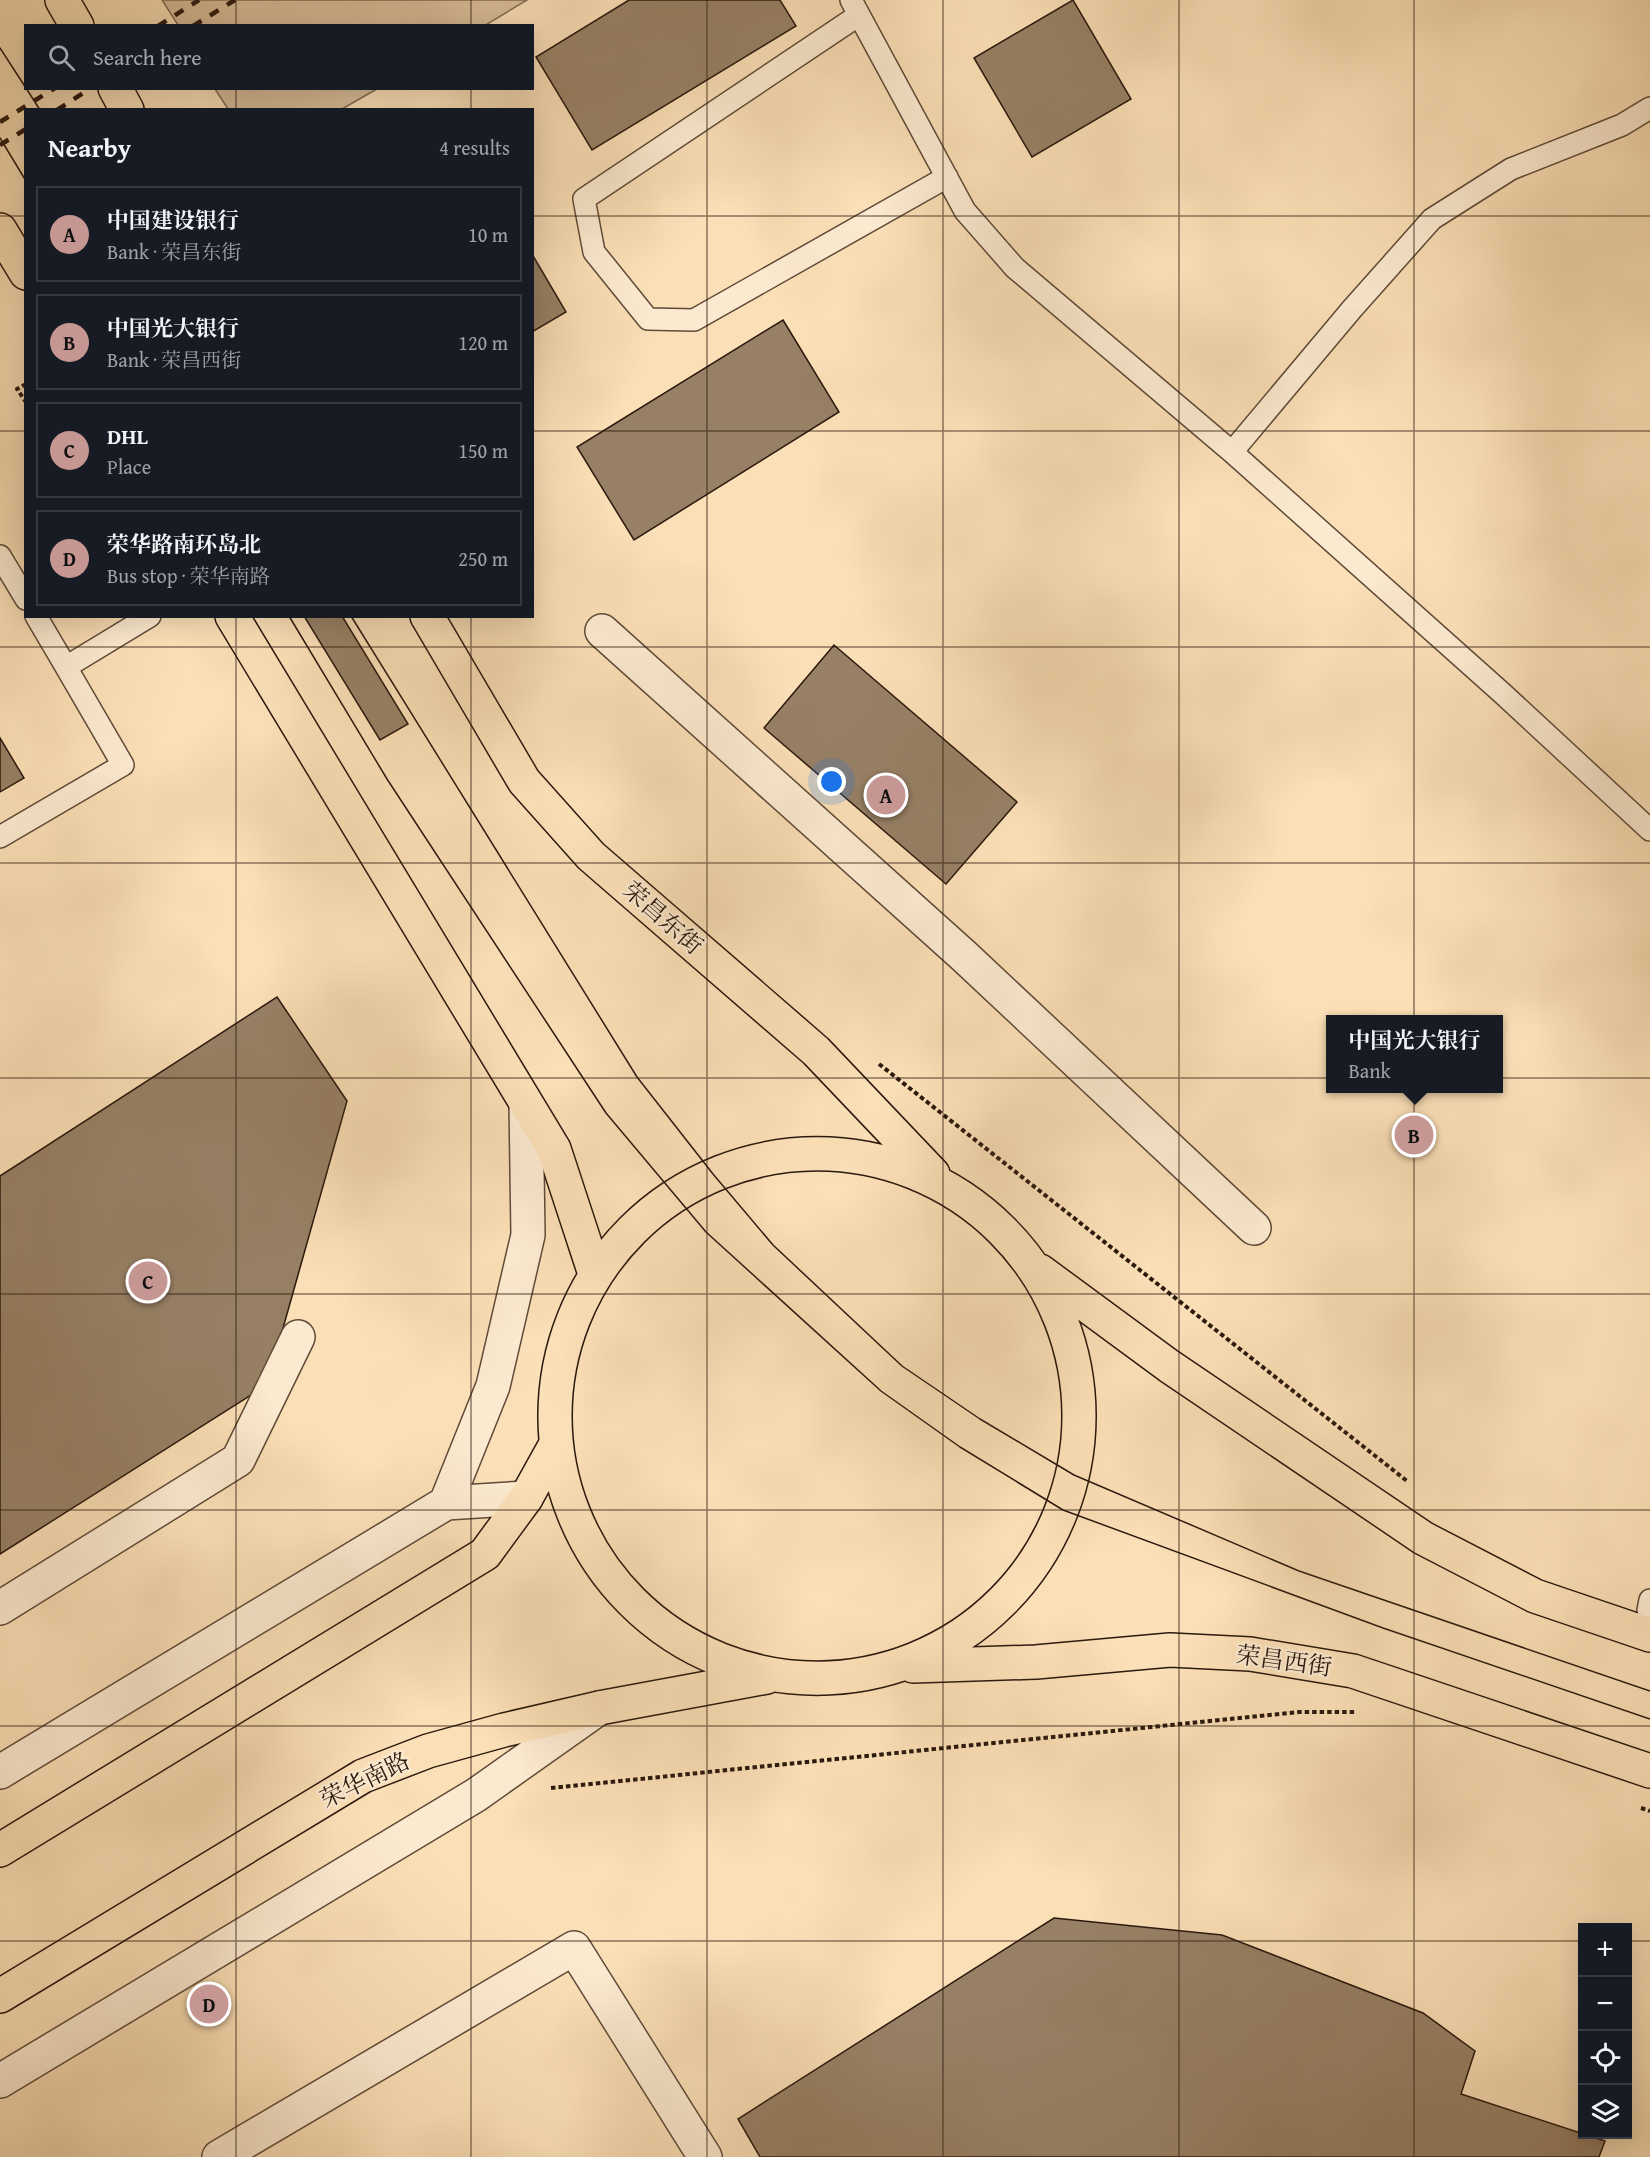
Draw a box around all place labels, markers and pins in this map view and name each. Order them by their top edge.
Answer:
pin: A [866,772,906,818]
pin: B [1394,1112,1434,1158]
pin: C [128,1258,168,1304]
pin: D [190,1982,228,2026]

